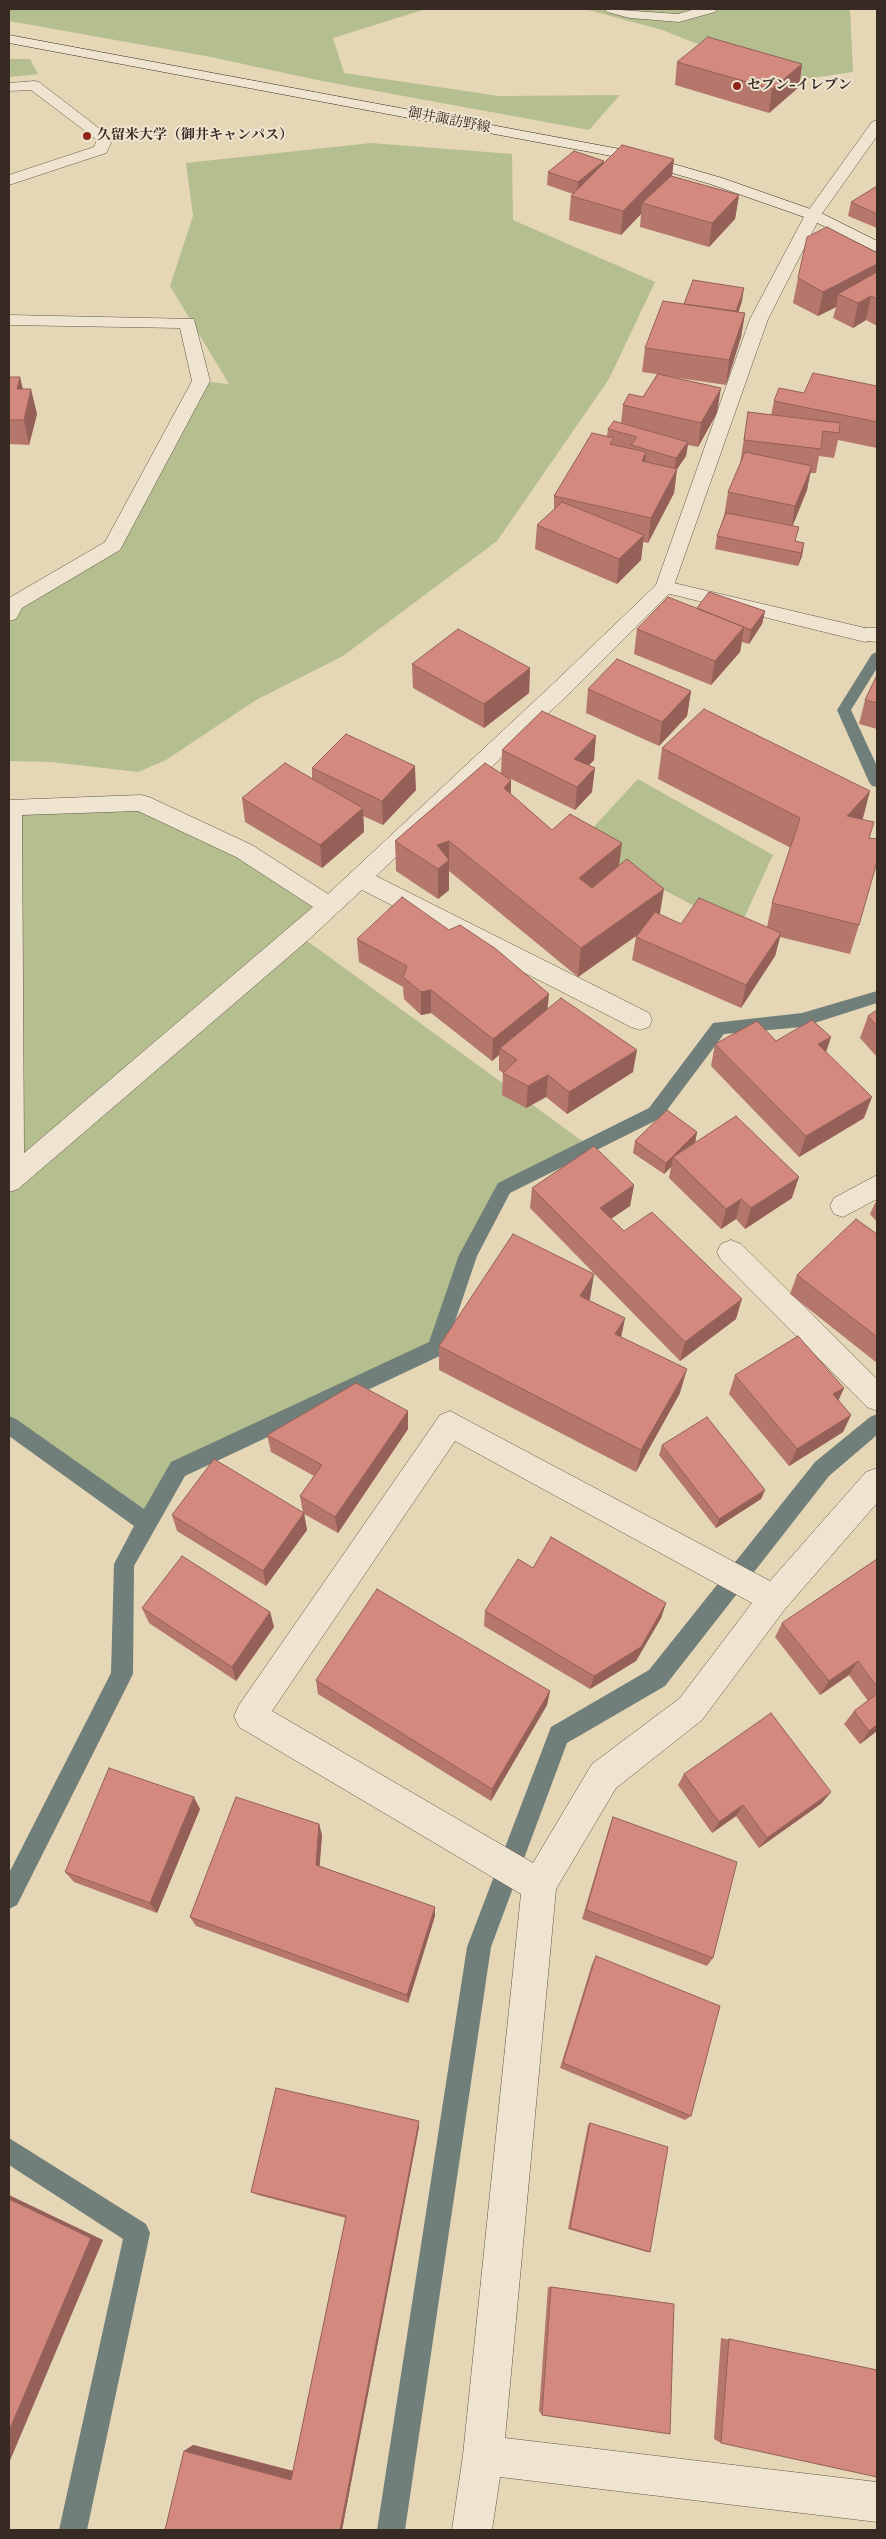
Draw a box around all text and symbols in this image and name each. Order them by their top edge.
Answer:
place label: セブン-イレブン [747,78,852,94]
marker: セブン-イレブン [731,80,743,92]
street label: 御井諏訪野線 [406,105,492,137]
place label: 久留米大学（御井キャンパス） [97,128,293,144]
marker: 久留米大学（御井キャンパス） [81,130,93,142]

